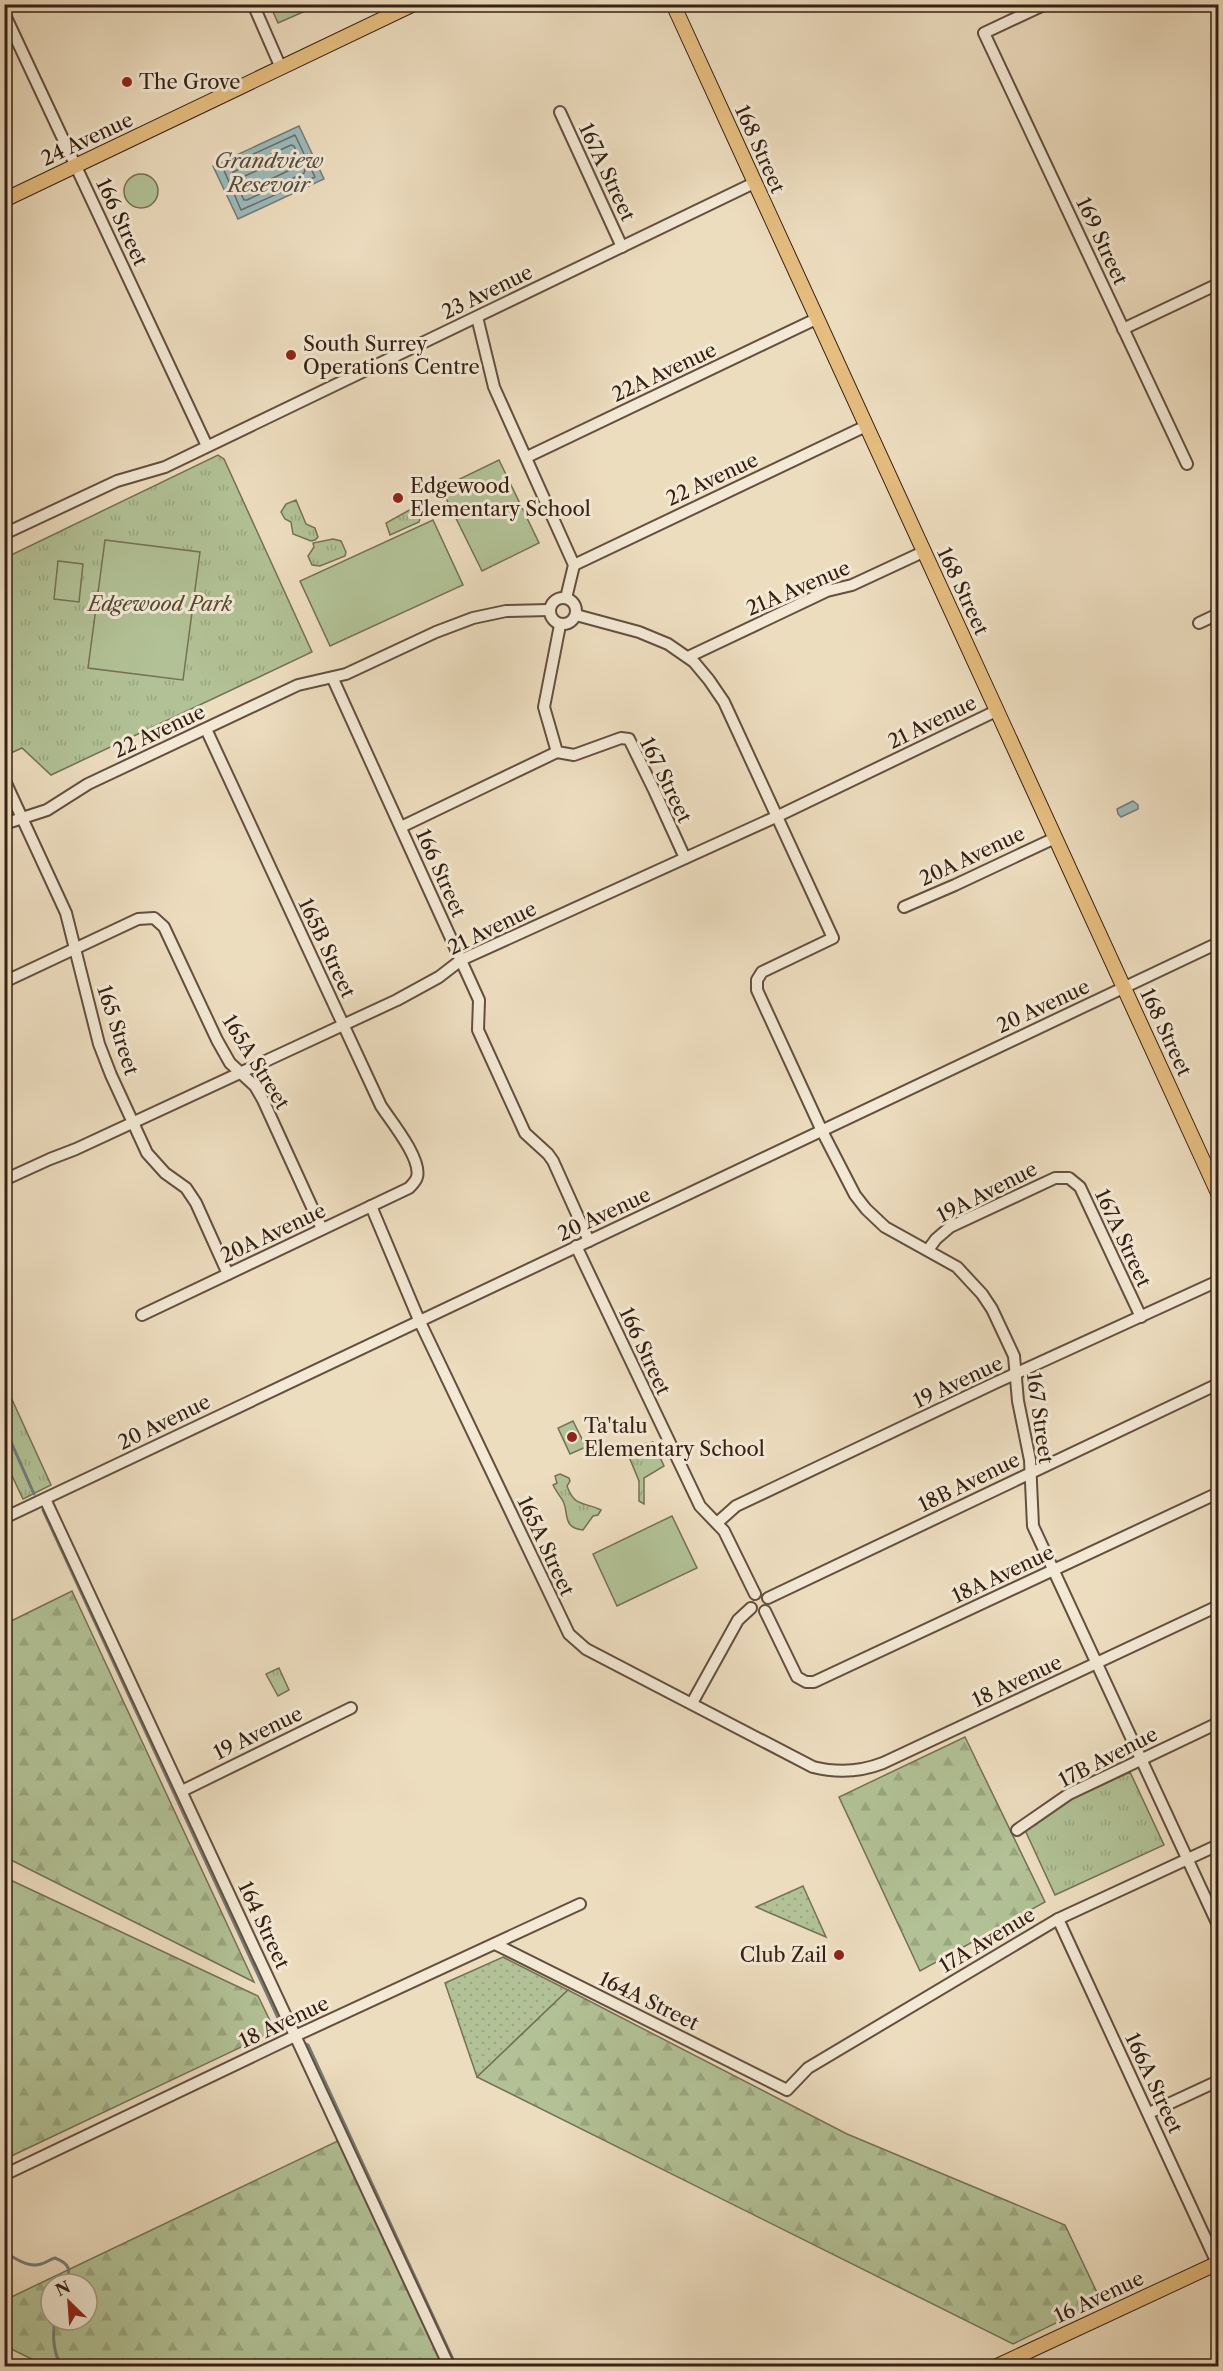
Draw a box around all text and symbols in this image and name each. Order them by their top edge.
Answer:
place label: The Grove [139,70,240,94]
marker: The Grove [120,75,134,89]
street label: 168 Street [730,101,790,197]
street label: 24 Avenue [37,107,137,171]
street label: 167A Street [574,119,640,225]
water label: Grandview Resevoir [214,148,324,197]
street label: 166 Street [91,174,153,270]
street label: 169 Street [1071,193,1133,289]
street label: 23 Avenue [438,260,536,324]
place label: South Surrey Operations Centre [303,332,480,379]
street label: 22A Avenue [608,337,720,407]
marker: South Surrey Operations Centre [284,348,298,362]
street label: 22 Avenue [662,447,762,511]
place label: Edgewood Elementary School [410,474,591,521]
marker: Edgewood Elementary School [391,491,405,505]
street label: 168 Street [932,543,994,639]
street label: 21A Avenue [742,555,854,621]
park label: Edgewood Park [86,592,233,616]
street label: 21 Avenue [884,690,980,754]
street label: 22 Avenue [109,699,209,763]
street label: 167 Street [635,734,697,826]
street label: 20A Avenue [915,821,1029,891]
street label: 166 Street [411,825,471,921]
street label: 165B Street [294,894,360,1002]
street label: 21 Avenue [444,896,540,960]
street label: 20 Avenue [993,974,1093,1038]
street label: 165 Street [92,982,144,1078]
street label: 168 Street [1135,984,1197,1080]
street label: 165A Street [217,1010,295,1114]
street label: 19A Avenue [933,1157,1041,1227]
street label: 20 Avenue [554,1182,654,1246]
street label: 167A Street [1090,1185,1156,1291]
street label: 20A Avenue [216,1198,330,1268]
street label: 166 Street [614,1303,676,1399]
street label: 19 Avenue [910,1351,1006,1413]
street label: 167 Street [1022,1371,1058,1465]
street label: 20 Avenue [114,1389,214,1455]
place label: Ta'talu Elementary School [584,1414,765,1461]
marker: Ta'talu Elementary School [565,1430,579,1444]
street label: 18B Avenue [914,1447,1024,1517]
street label: 165A Street [513,1492,579,1600]
street label: 18A Avenue [948,1540,1058,1608]
street label: 18 Avenue [968,1650,1066,1712]
street label: 19 Avenue [210,1701,306,1765]
street label: 17B Avenue [1055,1722,1161,1792]
street label: 164 Street [233,1877,295,1973]
street label: 17A Avenue [935,1902,1039,1978]
place label: Club Zail [740,1943,827,1967]
marker: Club Zail [832,1948,846,1962]
street label: 164A Street [595,1967,703,2035]
street label: 18 Avenue [235,1991,333,2053]
street label: 166A Street [1120,2029,1188,2137]
street label: 16 Avenue [1051,2266,1147,2328]
north arrow [39,2272,99,2332]
text: N [52,2276,73,2300]

